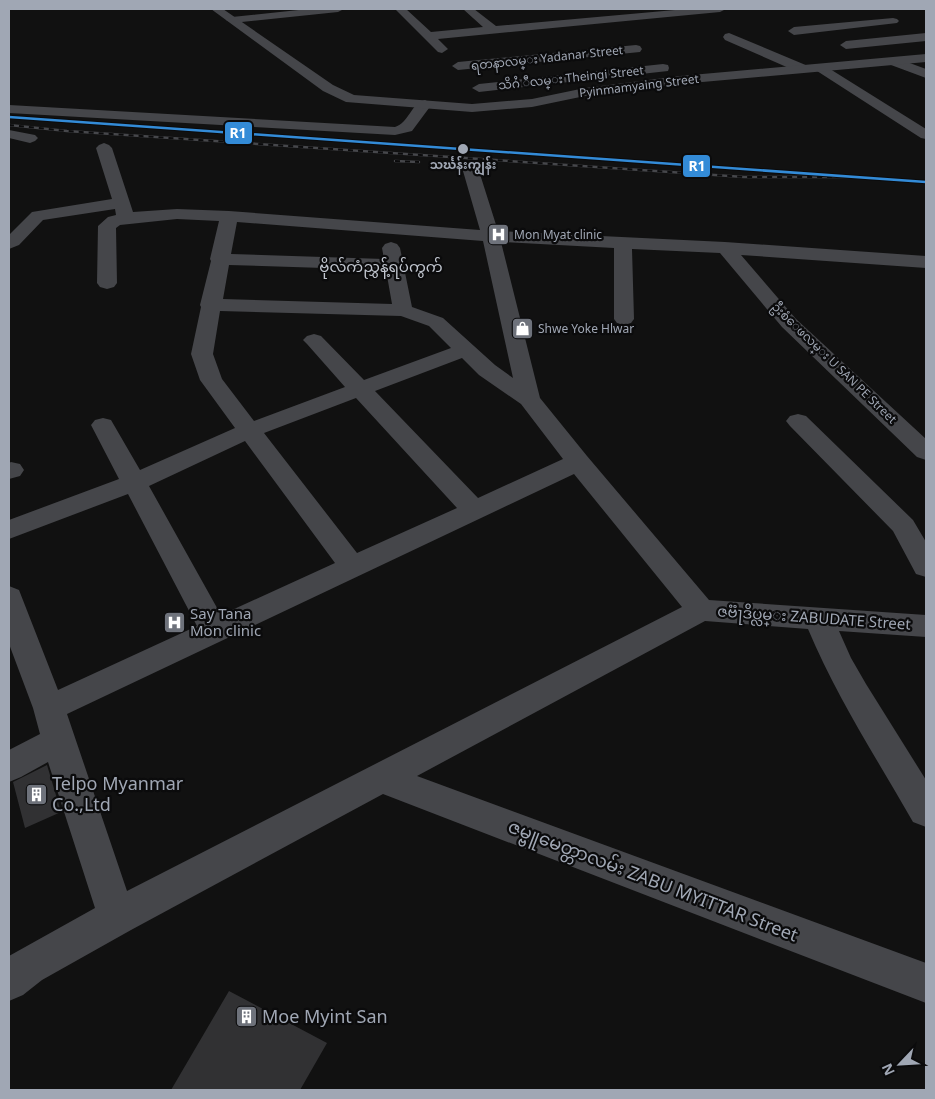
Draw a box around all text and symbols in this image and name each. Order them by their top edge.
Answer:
street label: ရတနာလမ္း Yadanar Street [470,41,625,76]
street label: သိဂႆ ီလမ္း Theingi Street [497,61,645,95]
street label: Pyinmamyaing Street [578,70,700,101]
line badge: R1 [224,121,253,145]
text: R1 [229,123,247,142]
marker: သင်္ဃန်းကျွန်း [456,142,470,156]
line badge: R1 [682,154,711,178]
place label: သင်္ဃန်းကျွန်း [430,155,496,176]
text: R1 [688,156,706,175]
hospital icon: Mon Myat clinic [486,223,510,247]
place label: Mon Myat clinic [514,226,602,243]
district label: ဗိုလ်ကံညွှန့်ရပ်ကွက် [319,256,443,279]
street label: ဦးစံေဖလမ္း U SAN PE Street [767,298,901,429]
shop icon: Shwe Yoke Hlwar [510,317,534,341]
place label: Shwe Yoke Hlwar [538,320,634,337]
street label: ဇဗၱႃဒိပ္လမ္း ZABUDATE Street [716,600,912,637]
place label: Say Tana Mon clinic [190,603,261,640]
hospital icon: Say Tana Mon clinic [162,611,186,635]
place label: Telpo Myanmar Co.,Ltd [52,771,184,816]
building icon: Telpo Myanmar Co.,Ltd [24,782,48,806]
street label: ဇမ္ဗူမေတ္တာလမ်း ZABU MYITTAR Street [503,814,802,951]
place label: Moe Myint San [262,1004,388,1028]
building icon: Moe Myint San [234,1005,258,1029]
north arrow [875,1039,925,1089]
text: N [877,1061,899,1079]

